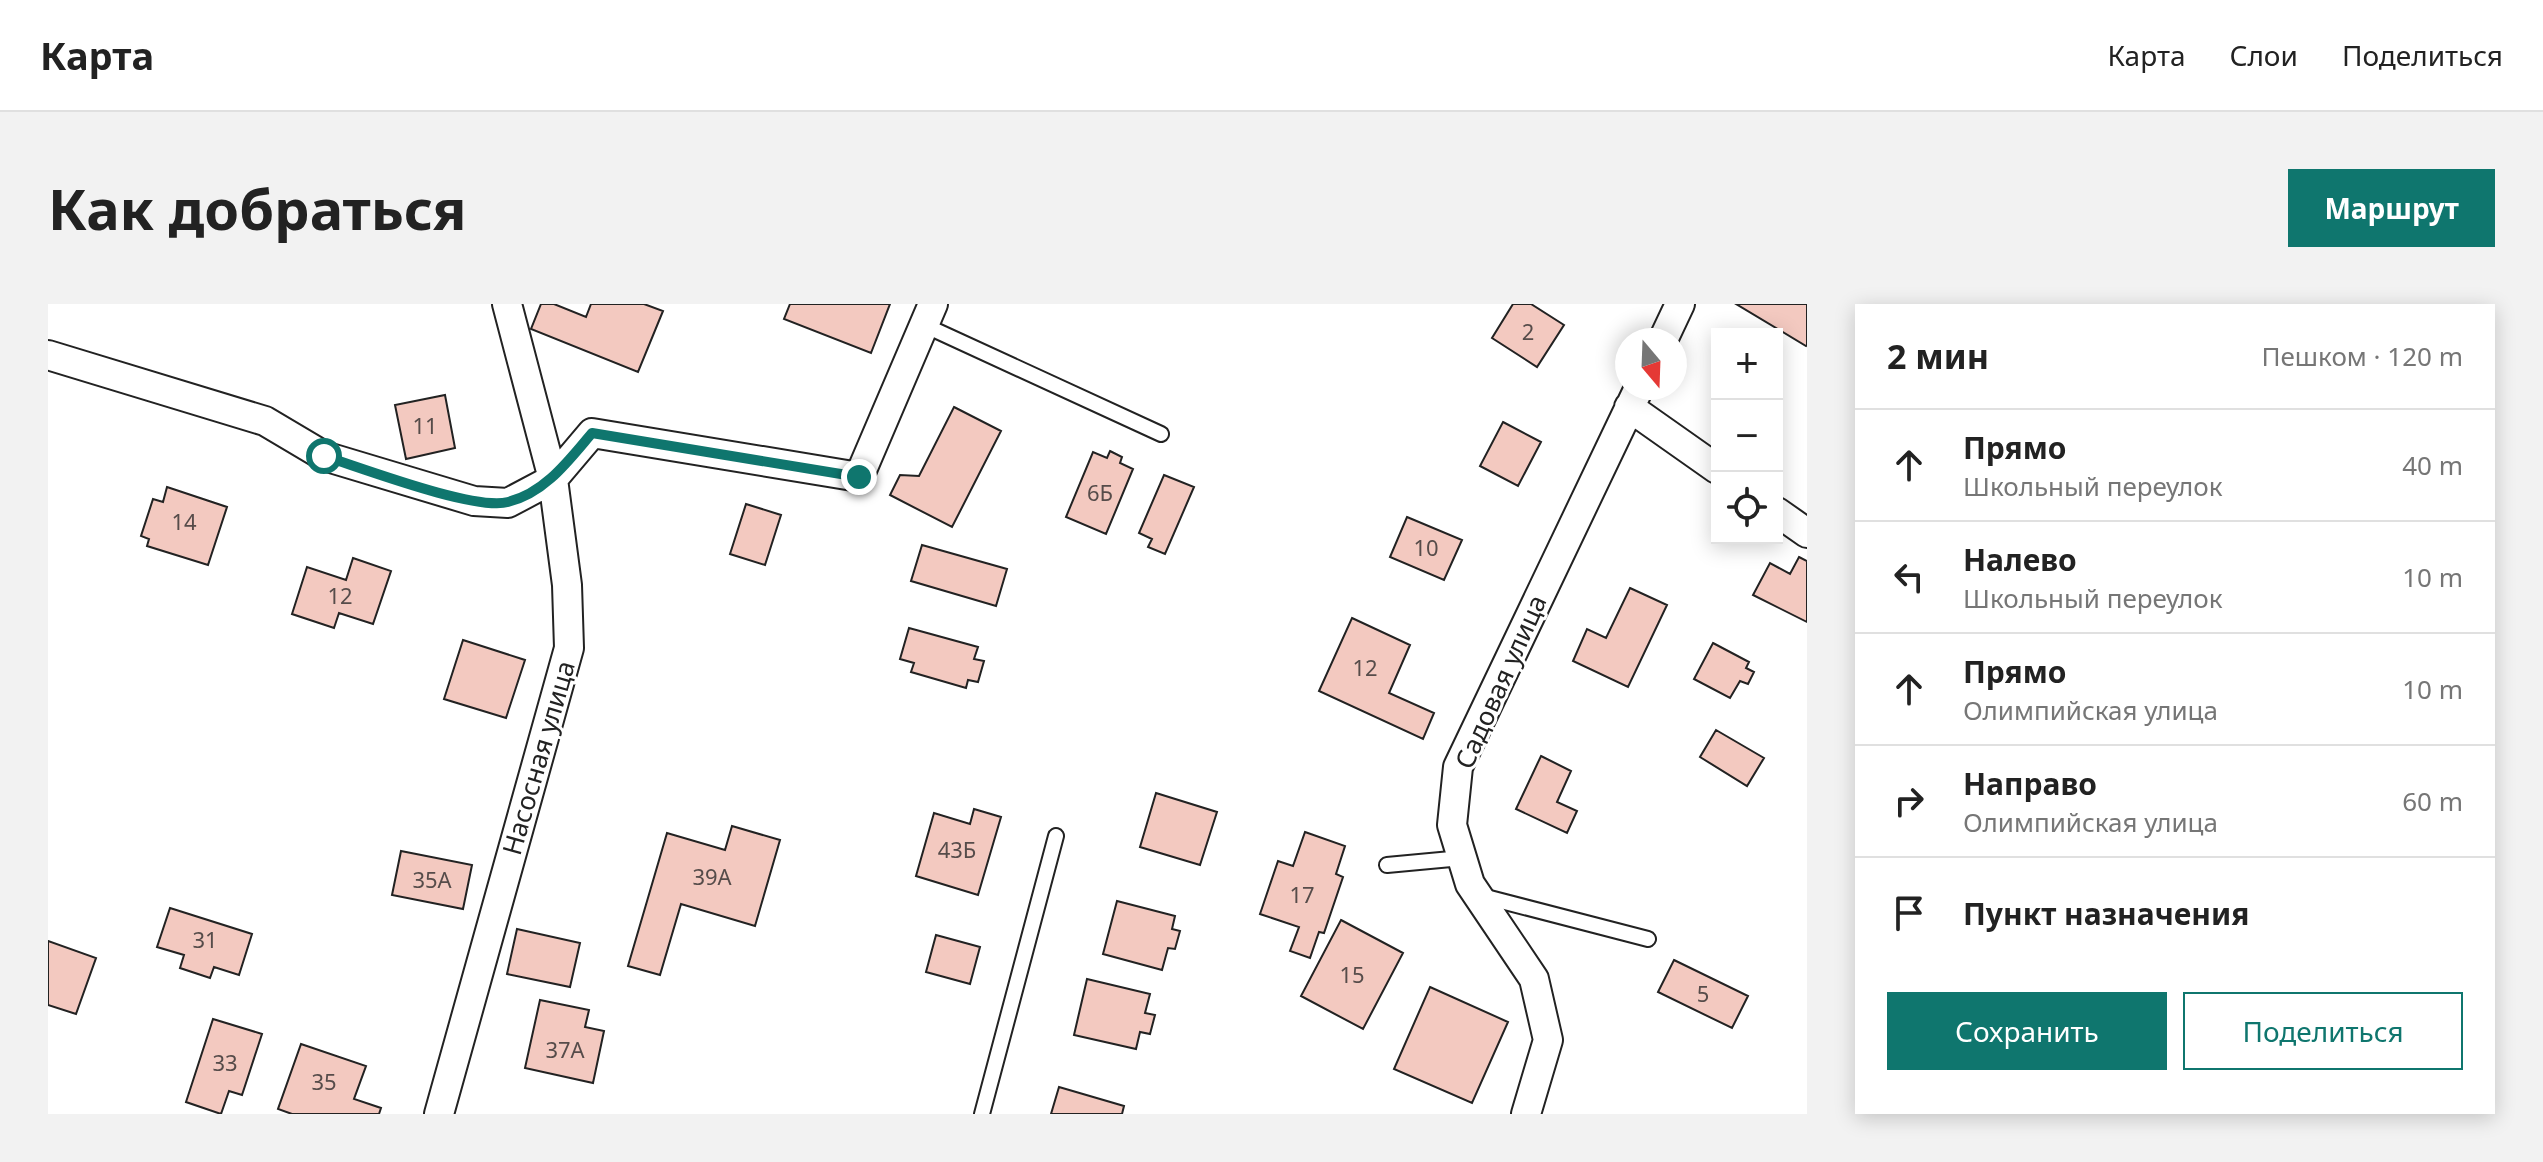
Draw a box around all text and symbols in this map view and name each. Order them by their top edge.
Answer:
text: Карта [40,29,154,81]
text: Карта [2107,36,2186,74]
text: Слои [2230,36,2298,74]
text: Поделиться [2342,36,2503,74]
button: Маршрут [2288,169,2495,247]
text: Как добраться [48,170,467,246]
house number: 2 [1522,316,1534,346]
north arrow [1615,328,1687,400]
map controls [1711,328,1783,544]
button: + [1711,328,1783,400]
text: 2 мин [1887,333,1989,379]
text: Пешком · 120 m [2261,338,2463,374]
button: − [1711,400,1783,472]
house number: 11 [412,410,438,440]
text: Прямо [1963,427,2067,468]
route start [306,438,342,474]
icon: ahead [1887,443,1931,487]
text: 40 m [2402,447,2463,483]
route end [841,459,877,495]
text: Школьный переулок [1963,468,2223,504]
button: locate [1711,472,1783,544]
house number: 6Б [1087,477,1113,507]
house number: 14 [171,506,197,536]
house number: 10 [1413,532,1439,562]
text: Налево [1963,539,2077,580]
icon: left [1887,555,1931,599]
text: 10 m [2402,559,2463,595]
house number: 12 [327,580,353,610]
text: Школьный переулок [1963,580,2223,616]
street label: Садовая улица [1446,589,1555,774]
text: Прямо [1963,651,2067,692]
house number: 12 [1352,652,1378,682]
street label: Насосная улица [493,656,583,859]
icon: ahead [1887,667,1931,711]
text: 10 m [2402,671,2463,707]
text: Олимпийская улица [1963,692,2218,728]
text: Направо [1963,763,2097,804]
icon: right [1887,779,1931,823]
text: 60 m [2402,783,2463,819]
text: Олимпийская улица [1963,804,2218,840]
house number: 43Б [938,834,976,864]
house number: 39А [692,861,733,891]
house number: 35А [412,864,453,894]
house number: 17 [1289,879,1315,909]
icon: arrive [1887,891,1931,935]
text: Пункт назначения [1963,893,2249,934]
house number: 31 [192,924,218,954]
house number: 15 [1339,959,1365,989]
house number: 5 [1697,978,1709,1008]
button: Сохранить [1887,992,2167,1070]
button: Поделиться [2183,992,2463,1070]
house number: 37А [545,1034,586,1064]
house number: 33 [212,1047,238,1077]
house number: 35 [311,1066,337,1096]

